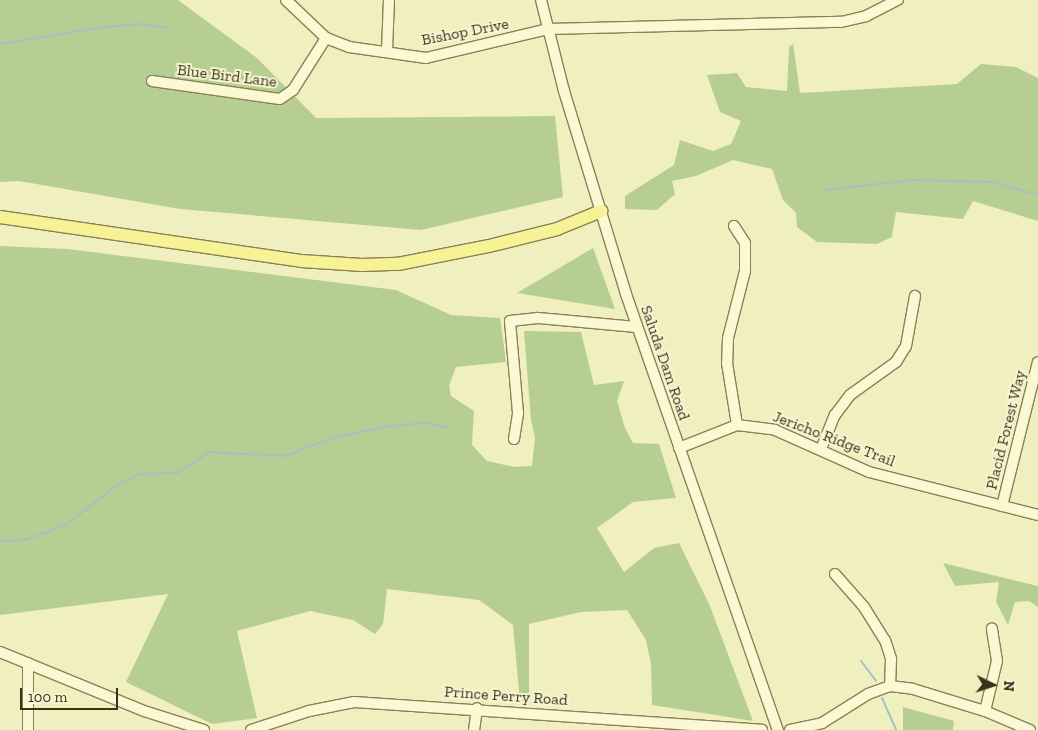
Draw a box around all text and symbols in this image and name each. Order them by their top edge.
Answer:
street label: Bishop Drive [420,14,510,50]
street label: Blue Bird Lane [176,60,278,92]
street label: Saluda Dam Road [636,303,694,423]
street label: Placid Forest Way [982,368,1030,492]
street label: Jericho Ridge Trail [770,407,898,471]
north arrow [968,660,1018,710]
scale bar [22,678,120,710]
text: N [1000,680,1017,692]
street label: Prince Perry Road [443,682,569,710]
text: 100 m [28,688,67,706]

